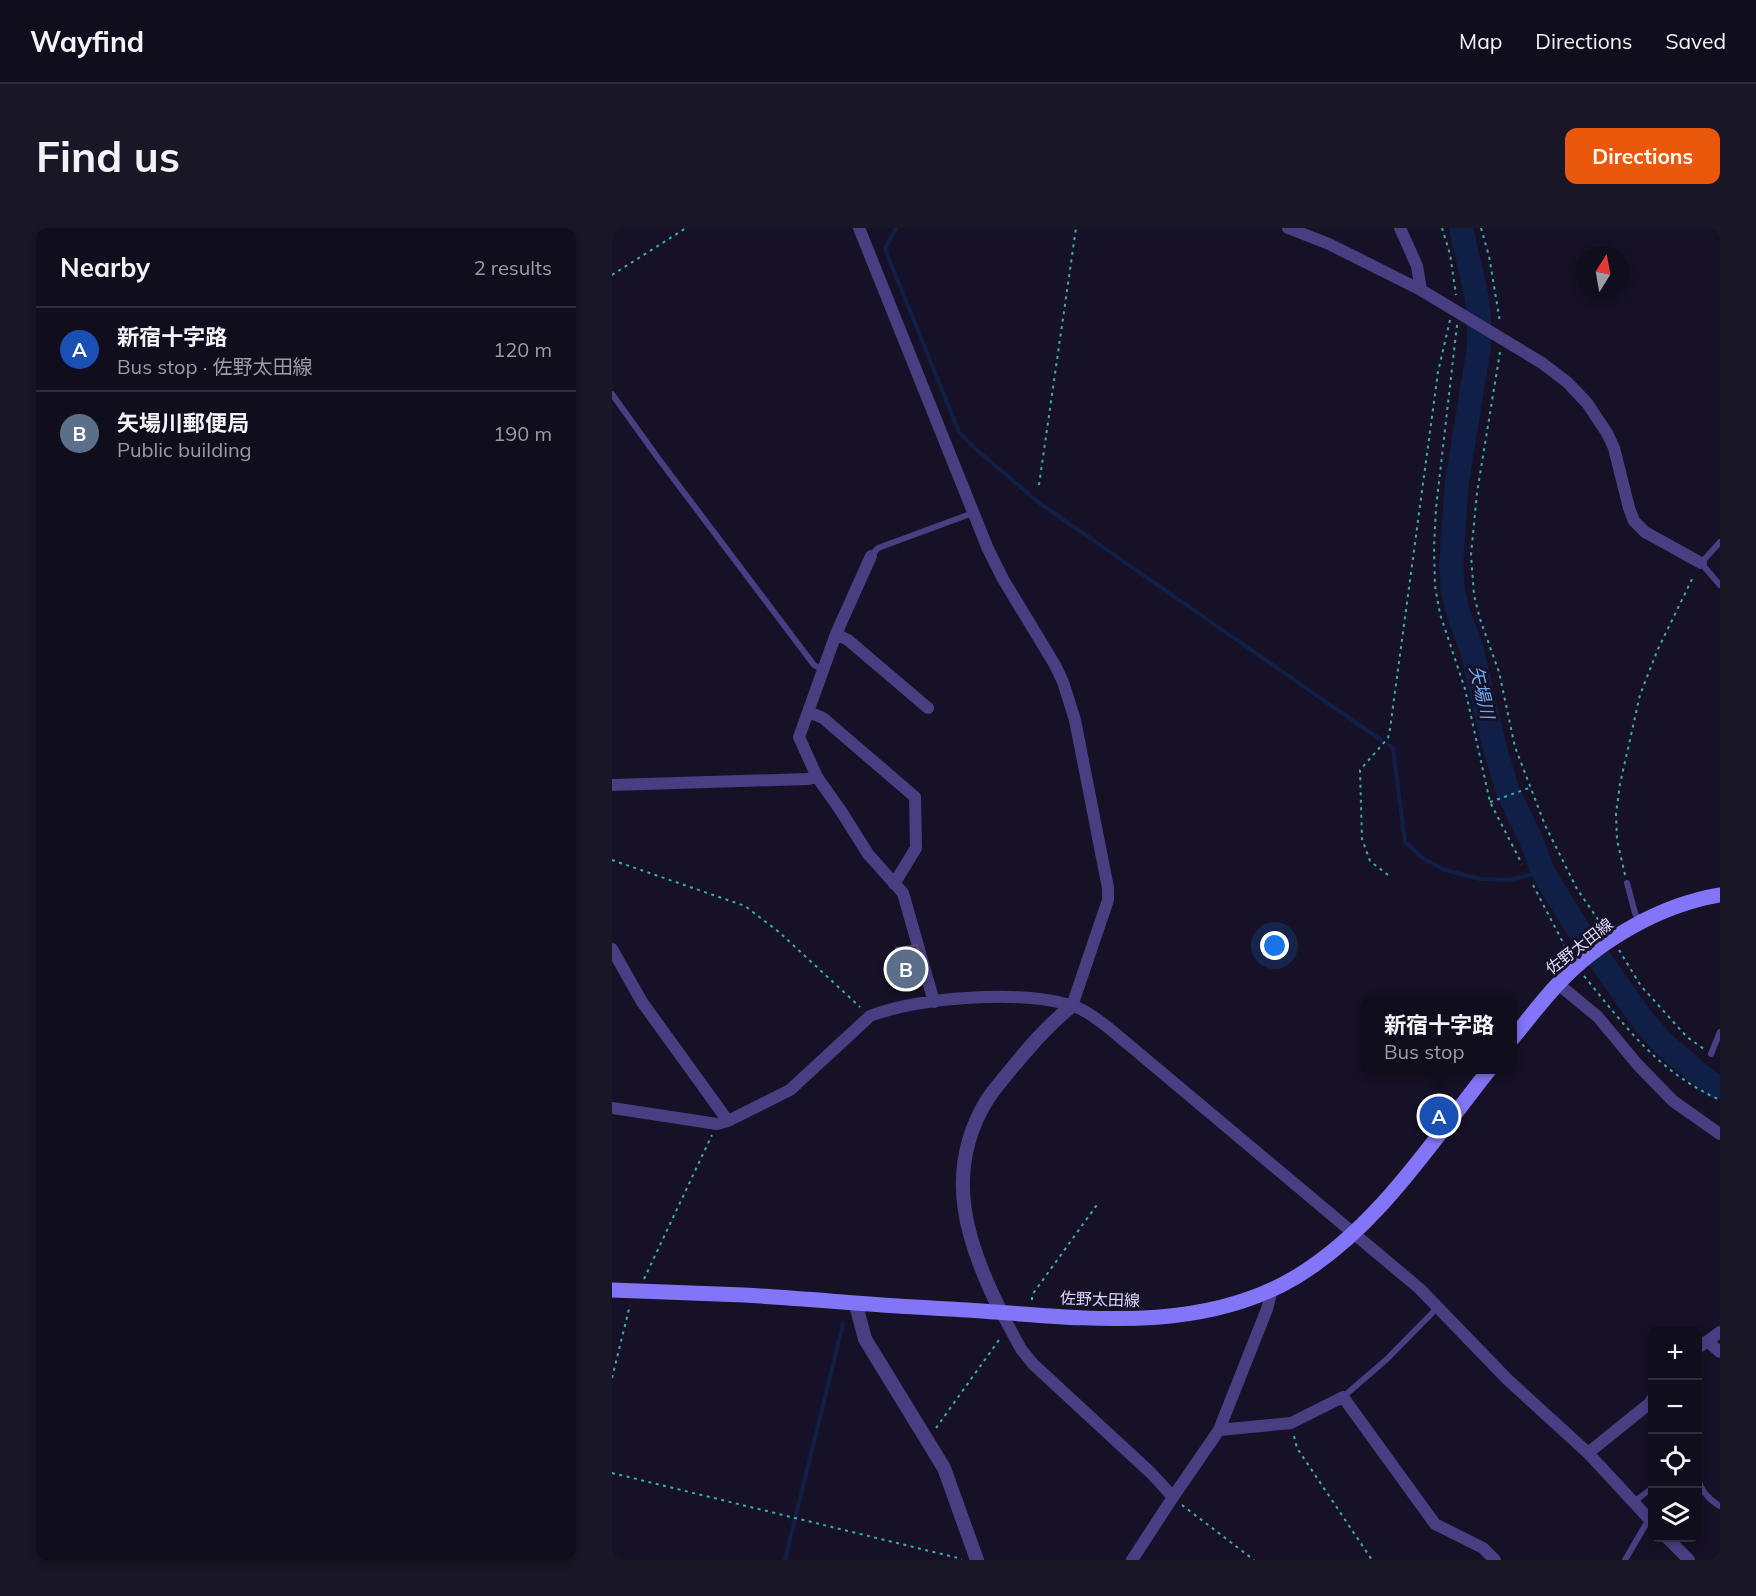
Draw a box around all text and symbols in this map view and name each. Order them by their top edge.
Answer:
text: Wayfind [30,24,144,59]
text: Map [1459,28,1502,54]
text: Directions [1535,28,1632,54]
text: Saved [1665,28,1726,54]
button: Directions [1565,128,1720,184]
text: Find us [36,130,180,183]
north arrow [1576,246,1630,300]
text: Nearby [60,251,150,284]
text: 2 results [474,255,552,280]
text: 新宿十字路 [117,323,227,351]
text: A [72,337,87,362]
text: 120 m [493,337,552,362]
text: Bus stop · 佐野太田線 [117,354,312,379]
text: 矢場川郵便局 [117,409,249,437]
text: B [73,421,86,446]
text: 190 m [493,421,552,446]
text: Public building [117,437,252,462]
water label: 矢場川 [1465,663,1500,723]
street label: 佐野太田線 [1541,913,1617,979]
your location [1260,931,1289,960]
pin: B [886,946,926,992]
popup [1361,996,1517,1074]
text: 新宿十字路 [1384,1011,1494,1039]
text: Bus stop [1384,1039,1464,1064]
pin: A [1420,1094,1458,1138]
street label: 佐野太田線 [1060,1288,1140,1310]
map controls [1648,1326,1702,1542]
button: + [1648,1326,1702,1380]
button: − [1648,1380,1702,1434]
button: locate [1648,1434,1702,1488]
button: layers [1648,1488,1702,1542]

